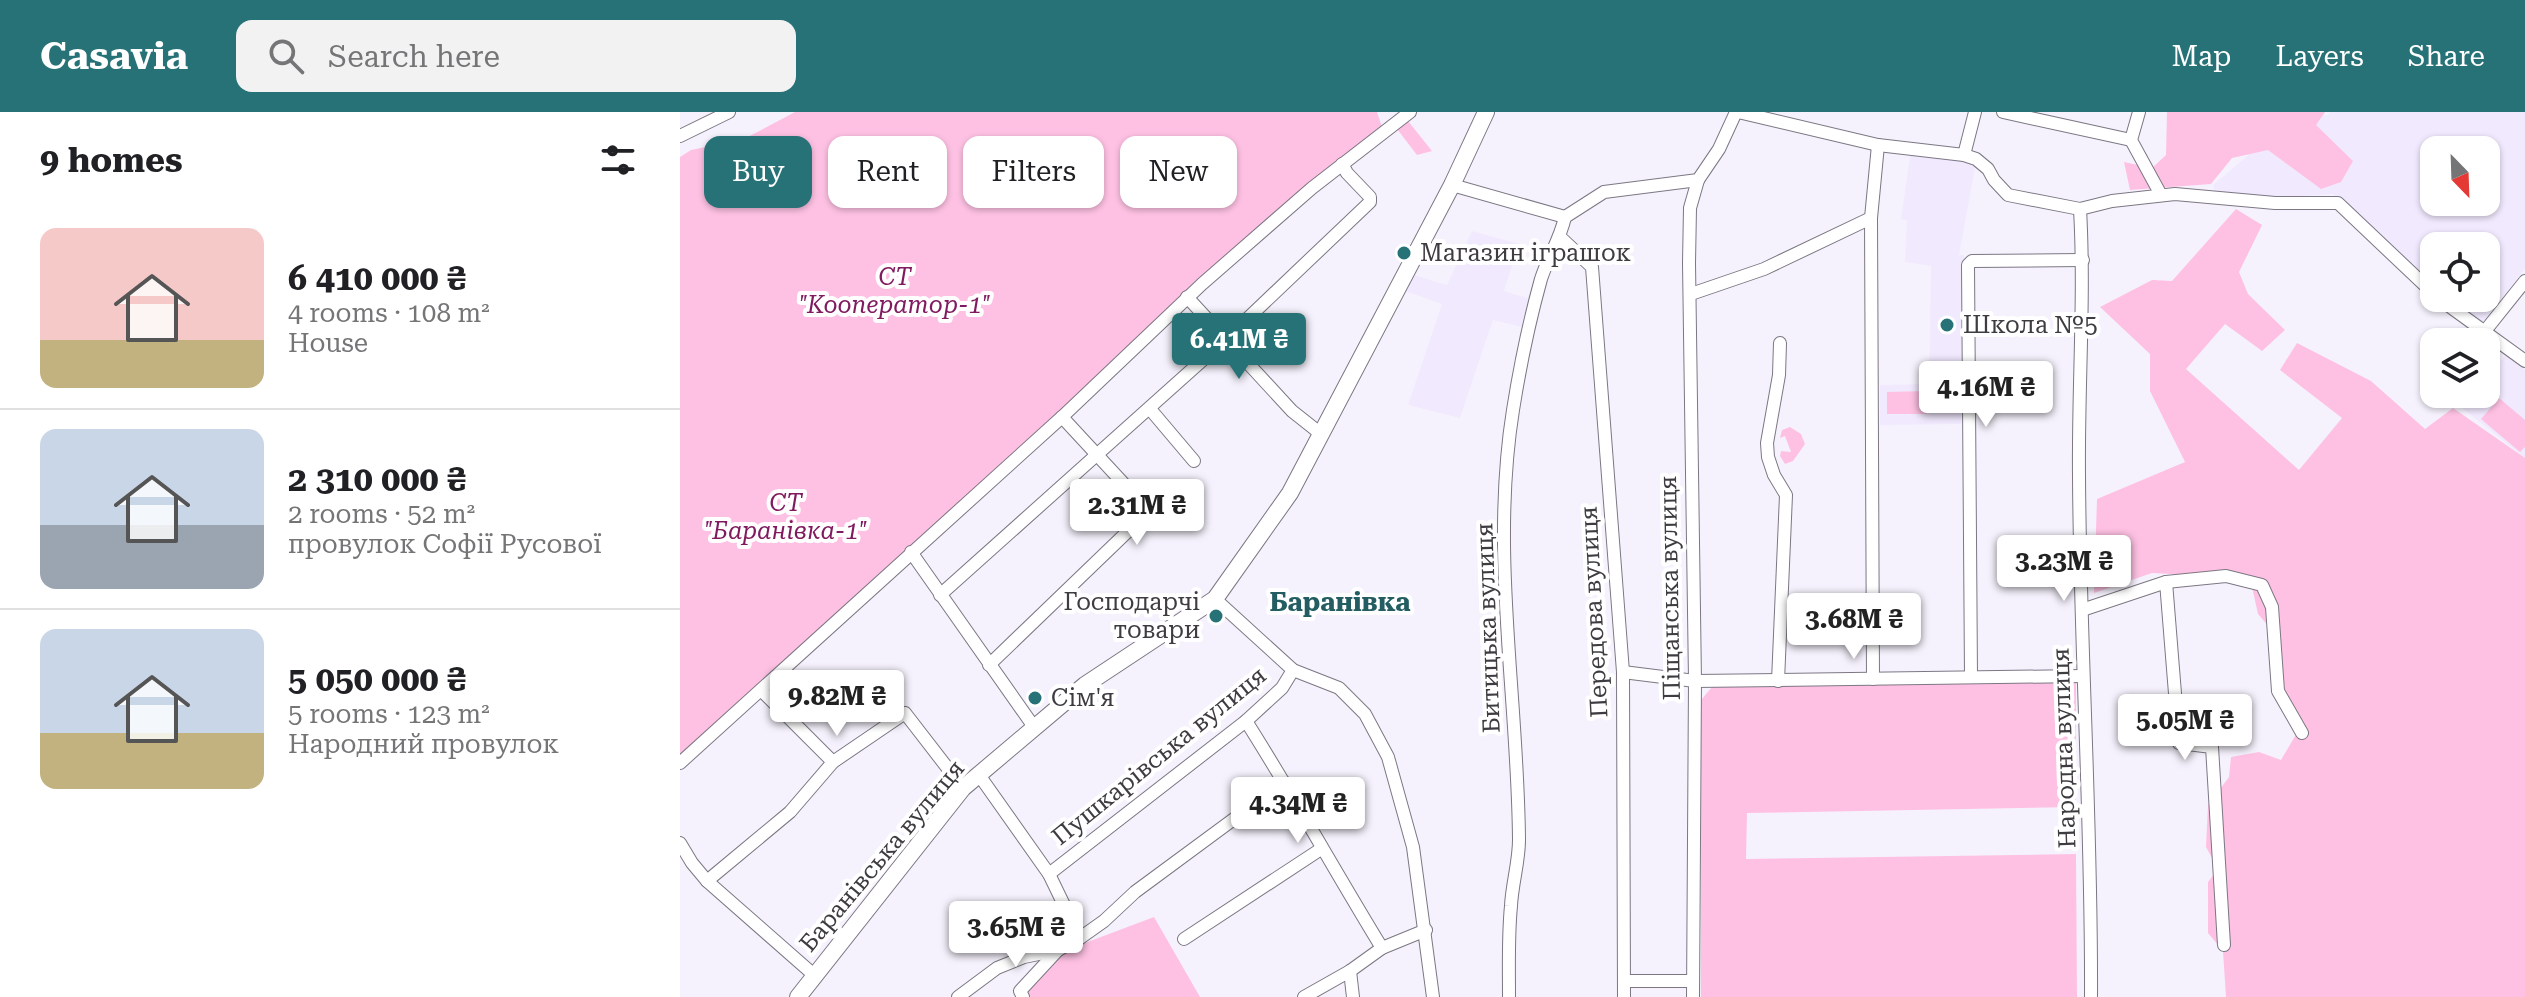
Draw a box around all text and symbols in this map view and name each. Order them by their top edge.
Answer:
search box [236,20,796,92]
text: Casavia [40,34,188,78]
icon: search [264,34,308,78]
text: Search here [328,39,500,74]
text: Map [2172,40,2231,73]
text: Layers [2275,40,2364,73]
text: Share [2408,40,2485,73]
chip: Buy [704,136,812,208]
chip: Rent [828,136,947,208]
chip: Filters [963,136,1104,208]
chip: New [1120,136,1237,208]
north arrow [2420,136,2500,216]
map controls [2420,136,2500,408]
icon: filters [596,138,640,182]
text: 9 homes [40,140,183,180]
button: locate [2420,232,2500,312]
place label: Магазин іграшок [1420,239,1631,267]
marker: Магазин іграшок [1395,244,1413,262]
text: 6 410 000 ₴ [288,258,466,298]
icon: home [104,260,200,356]
park label: СТ "Кооператор-1" [799,263,991,319]
text: 4 rooms · 108 m² [288,298,490,328]
place label: Школа №5 [1963,311,2098,339]
pin: 6.41M ₴ [1165,313,1313,381]
marker: Школа №5 [1938,316,1956,334]
text: 6.41M ₴ [1190,324,1288,354]
text: House [288,328,368,358]
button: layers [2420,328,2500,408]
pin: 4.16M ₴ [1912,361,2060,429]
text: 4.16M ₴ [1937,372,2035,402]
text: 2 310 000 ₴ [288,459,466,499]
icon: home [104,461,200,557]
street label: Піщанська вулиця [1654,475,1686,701]
pin: 2.31M ₴ [1063,479,1211,547]
park label: СТ "Баранівка-1" [704,489,868,545]
text: 2.31M ₴ [1088,490,1186,520]
text: 2 rooms · 52 m² [288,499,475,529]
street label: Передова вулиця [1574,506,1614,718]
street label: Битицька вулиця [1470,522,1506,734]
text: провулок Софії Русової [288,529,601,559]
pin: 3.23M ₴ [1990,535,2138,603]
text: 3.23M ₴ [2015,546,2113,576]
district label: Баранівка [1269,587,1411,617]
place label: Господарчі товари [1064,588,1200,644]
pin: 3.68M ₴ [1780,593,1928,661]
text: 3.68M ₴ [1805,604,1903,634]
marker: Господарчі товари [1207,607,1225,625]
street label: Народна вулиця [2047,647,2081,849]
text: 5 050 000 ₴ [288,659,466,699]
icon: home [104,661,200,757]
street label: Пушкарівська вулиця [1046,661,1272,851]
pin: 9.82M ₴ [763,670,911,738]
text: 9.82M ₴ [788,681,886,711]
place label: Сім'я [1051,684,1114,712]
marker: Сім'я [1026,689,1044,707]
pin: 5.05M ₴ [2111,694,2259,762]
text: 5 rooms · 123 m² [288,699,490,729]
text: 5.05M ₴ [2136,705,2234,735]
text: Народний провулок [288,729,559,759]
street label: Баранівська вулиця [794,755,970,957]
pin: 4.34M ₴ [1224,777,1372,845]
text: 4.34M ₴ [1249,788,1347,818]
pin: 3.65M ₴ [942,901,1090,969]
text: 3.65M ₴ [967,912,1065,942]

